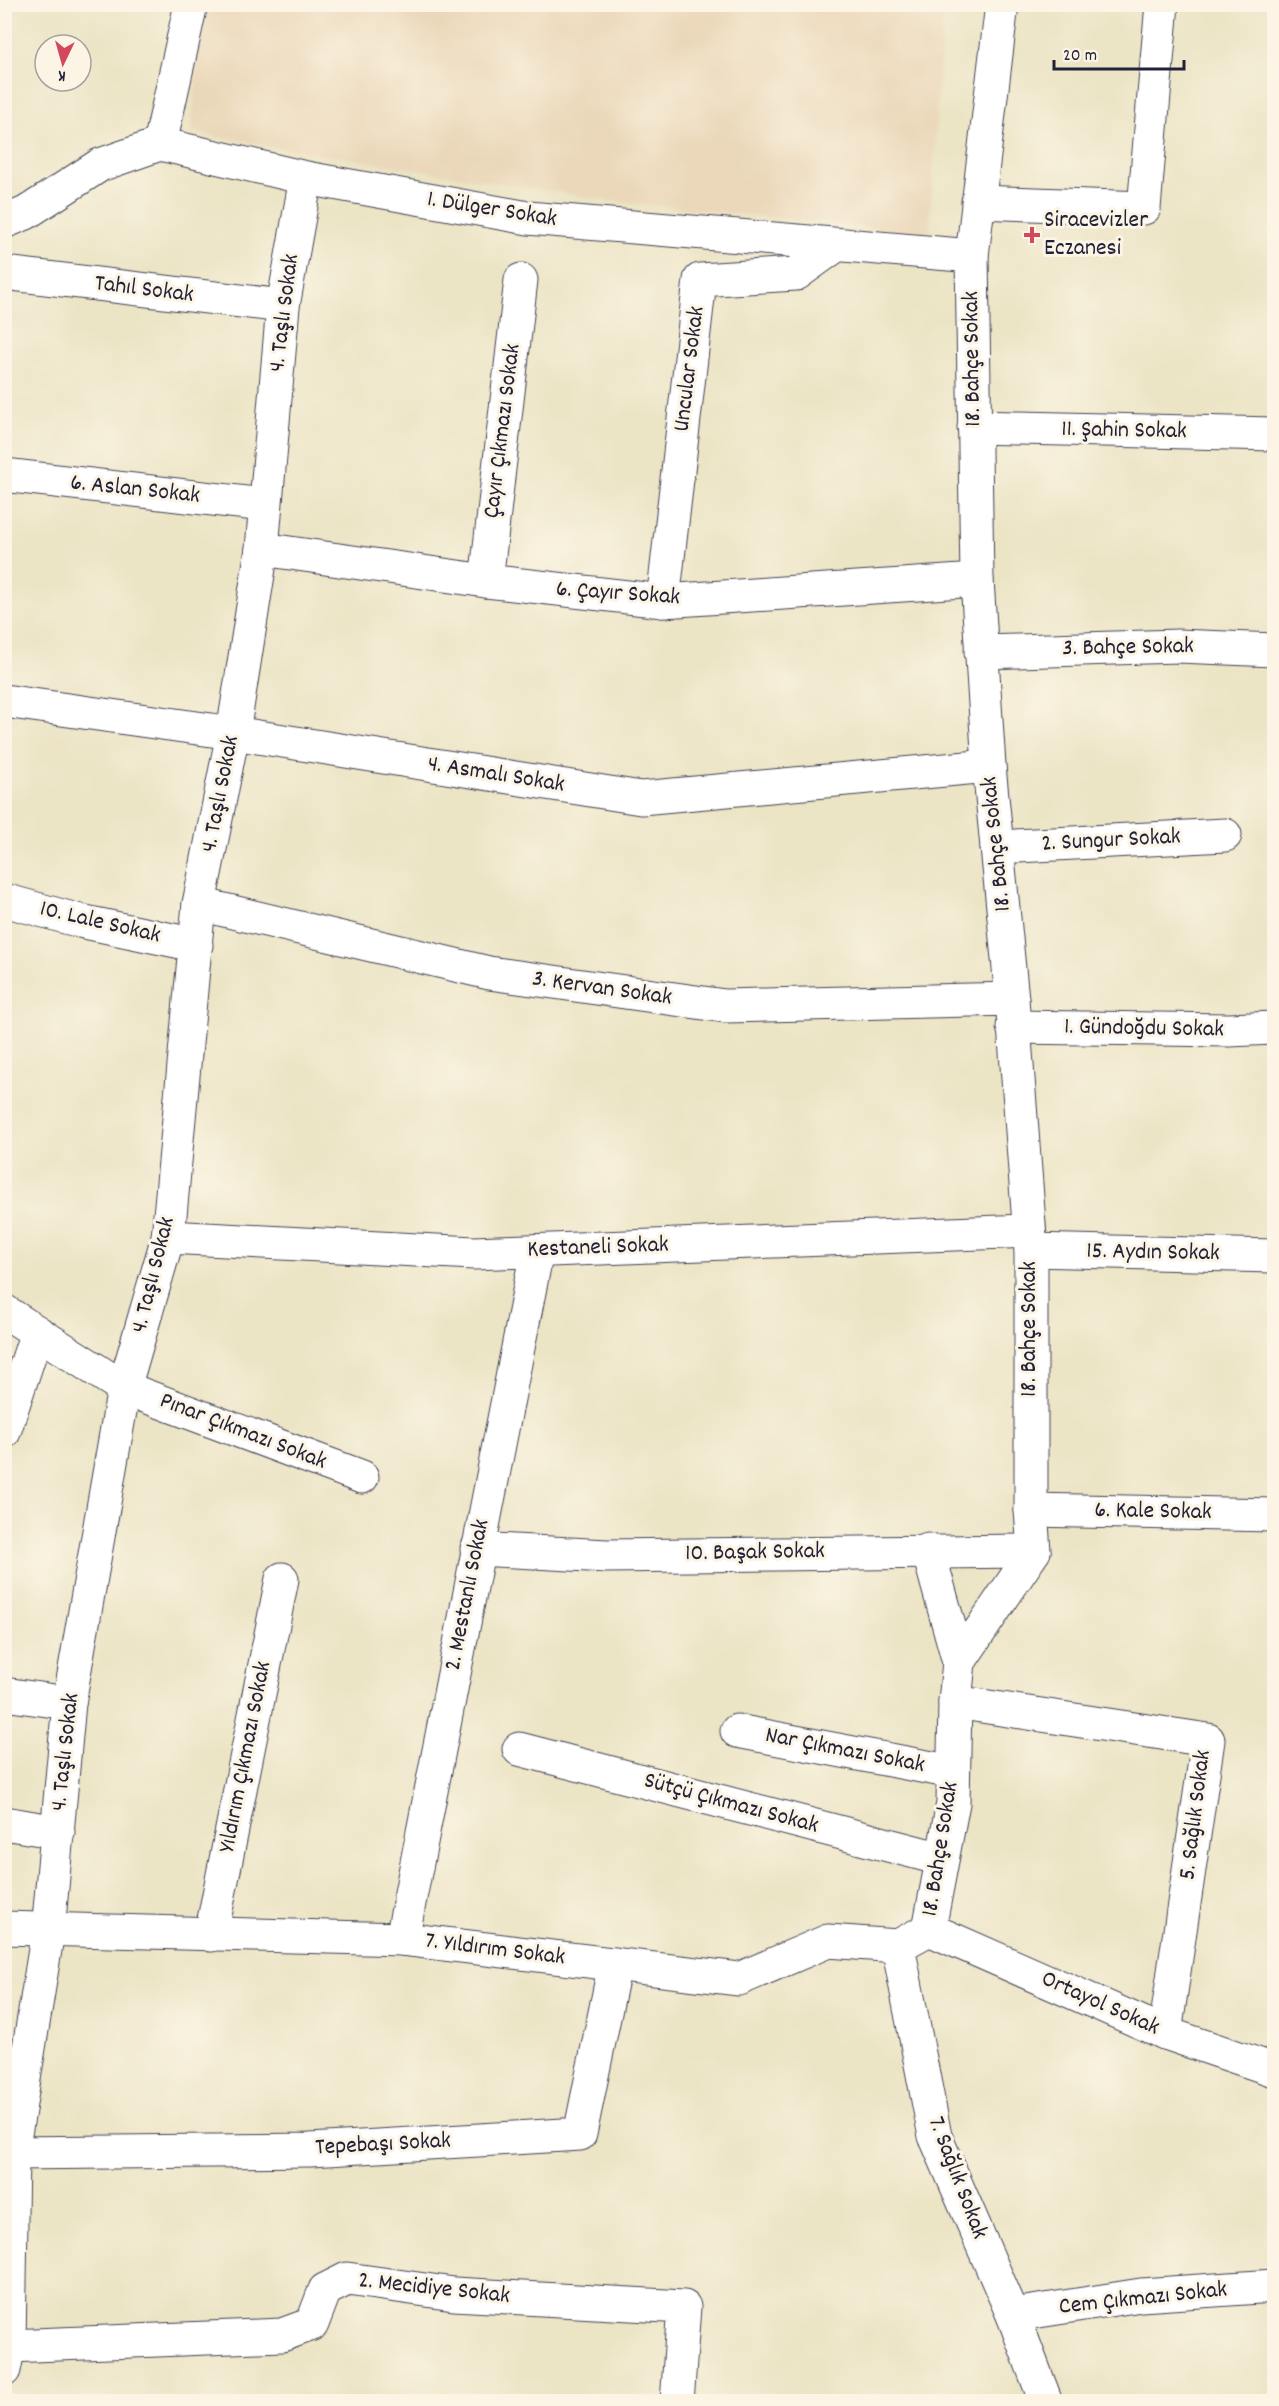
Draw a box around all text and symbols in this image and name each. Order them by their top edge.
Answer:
north arrow [33,33,93,93]
scale bar [1054,33,1184,71]
text: 20 m [1063,44,1097,69]
text: K [57,64,67,87]
street label: 1. Dülger Sokak [425,183,559,237]
place label: Siracevizler Eczanesi [1044,204,1148,266]
marker: Siracevizler Eczanesi [1025,228,1039,242]
street label: 4. Taşlı Sokak [261,252,309,374]
street label: Tahıl Sokak [92,267,196,313]
street label: 18. Bahçe Sokak [955,291,991,427]
street label: Uncular Sokak [665,304,715,434]
street label: Çayır Çıkmazı Sokak [475,342,531,520]
street label: 11. Şahin Sokak [1061,413,1187,449]
street label: 6. Aslan Sokak [68,466,202,514]
street label: 6. Çayır Sokak [555,573,681,615]
street label: 3. Bahçe Sokak [1062,630,1194,666]
street label: 4. Taşlı Sokak [193,733,249,855]
street label: 4. Asmalı Sokak [425,747,567,803]
street label: 18. Bahçe Sokak [973,775,1021,913]
street label: 2. Sungur Sokak [1040,820,1182,862]
street label: 10. Lale Sokak [36,893,164,953]
street label: 3. Kervan Sokak [530,962,674,1016]
street label: 1. Gündoğdu Sokak [1064,1011,1224,1047]
street label: 4. Taşlı Sokak [123,1213,185,1337]
street label: Kestaneli Sokak [527,1229,669,1267]
street label: 15. Aydın Sokak [1086,1235,1220,1271]
street label: 18. Bahçe Sokak [1013,1261,1047,1397]
street label: Pınar Çıkmazı Sokak [155,1385,331,1479]
street label: 6. Kale Sokak [1094,1494,1212,1530]
street label: 2. Mestanlı Sokak [437,1516,499,1674]
street label: 10. Başak Sokak [685,1535,825,1571]
street label: Yıldırım Çıkmazı Sokak [211,1658,281,1856]
street label: 4. Taşlı Sokak [43,1691,89,1813]
street label: Nar Çıkmazı Sokak [762,1719,928,1783]
street label: 5. Sağlık Sokak [1171,1748,1221,1882]
street label: Sütçü Çıkmazı Sokak [640,1764,822,1844]
street label: 18. Bahçe Sokak [914,1779,968,1919]
street label: 7. Yıldırım Sokak [423,1925,567,1975]
street label: Ortayol Sokak [1035,1963,1165,2045]
street label: 7. Sağlık Sokak [918,2112,996,2244]
street label: Tepebaşı Sokak [314,2124,452,2166]
street label: 2. Mecidiye Sokak [357,2264,511,2314]
street label: Cem Çıkmazı Sokak [1057,2273,1229,2325]

